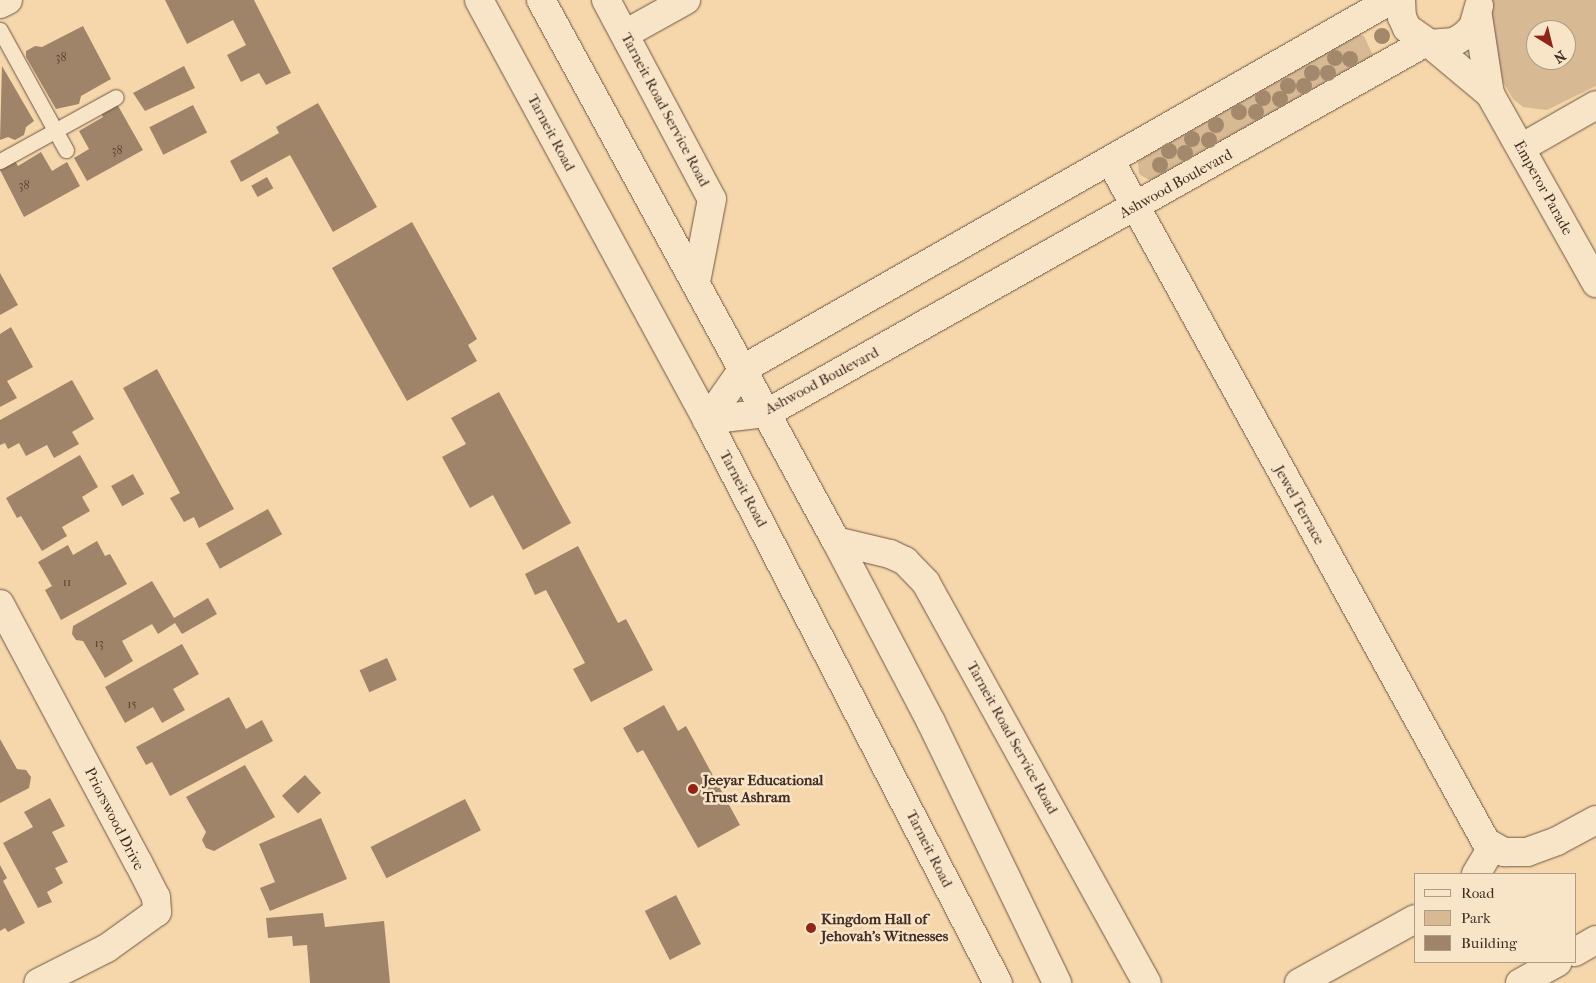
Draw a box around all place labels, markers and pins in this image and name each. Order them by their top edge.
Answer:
place label: Jeeyar Educational Trust Ashram [703,771,824,806]
marker: Jeeyar Educational Trust Ashram [687,783,699,795]
place label: Kingdom Hall of Jehovah's Witnesses [821,910,948,945]
marker: Kingdom Hall of Jehovah's Witnesses [805,922,817,934]

